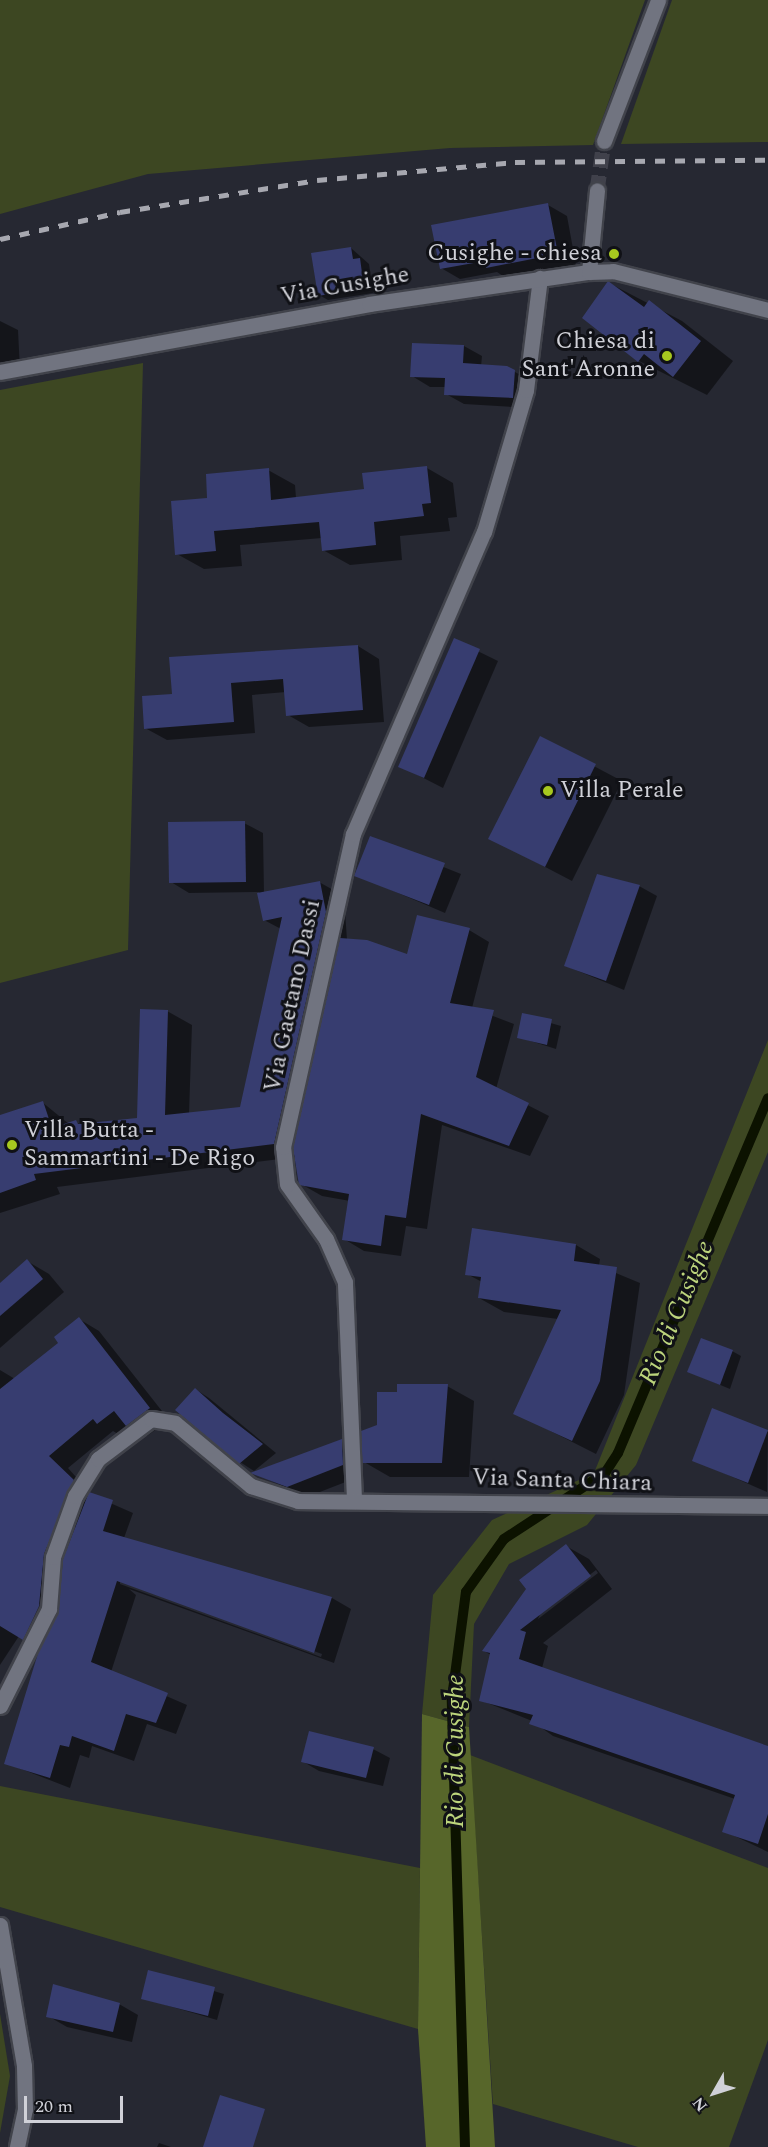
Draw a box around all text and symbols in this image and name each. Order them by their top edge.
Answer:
place label: Cusighe - chiesa [427,240,602,268]
marker: Cusighe - chiesa [607,247,621,261]
street label: Via Cusighe [278,261,412,311]
place label: Chiesa di Sant'Aronne [522,328,655,384]
marker: Chiesa di Sant'Aronne [660,349,674,363]
place label: Villa Perale [560,777,684,805]
marker: Villa Perale [541,784,555,798]
street label: Via Gaetano Dassi [259,897,327,1095]
place label: Villa Butta - Sammartini - De Rigo [24,1117,255,1173]
marker: Villa Butta - Sammartini - De Rigo [5,1138,19,1152]
water label: Rio di Cusighe [633,1236,721,1390]
street label: Via Santa Chiara [471,1463,653,1499]
water label: Rio di Cusighe [440,1674,472,1828]
north arrow [684,2063,744,2123]
scale bar [27,2084,126,2122]
text: N [687,2092,713,2117]
text: 20 m [35,2093,73,2120]

